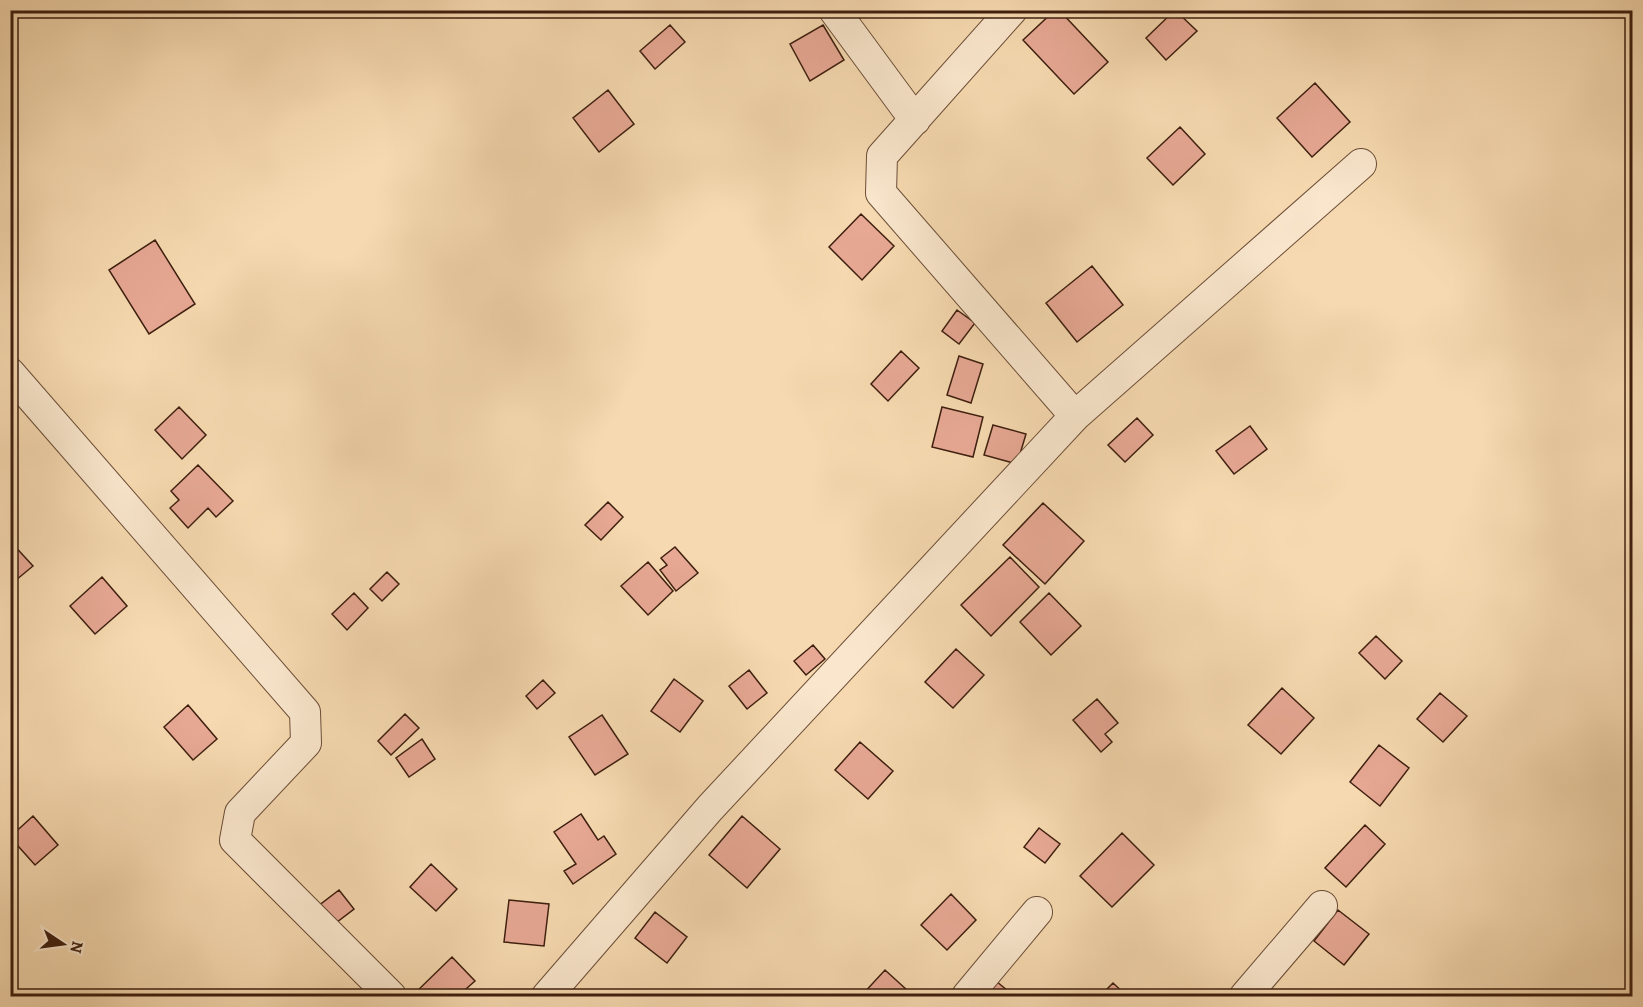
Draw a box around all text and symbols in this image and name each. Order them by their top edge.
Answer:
north arrow [33,914,93,974]
text: N [65,939,89,956]

